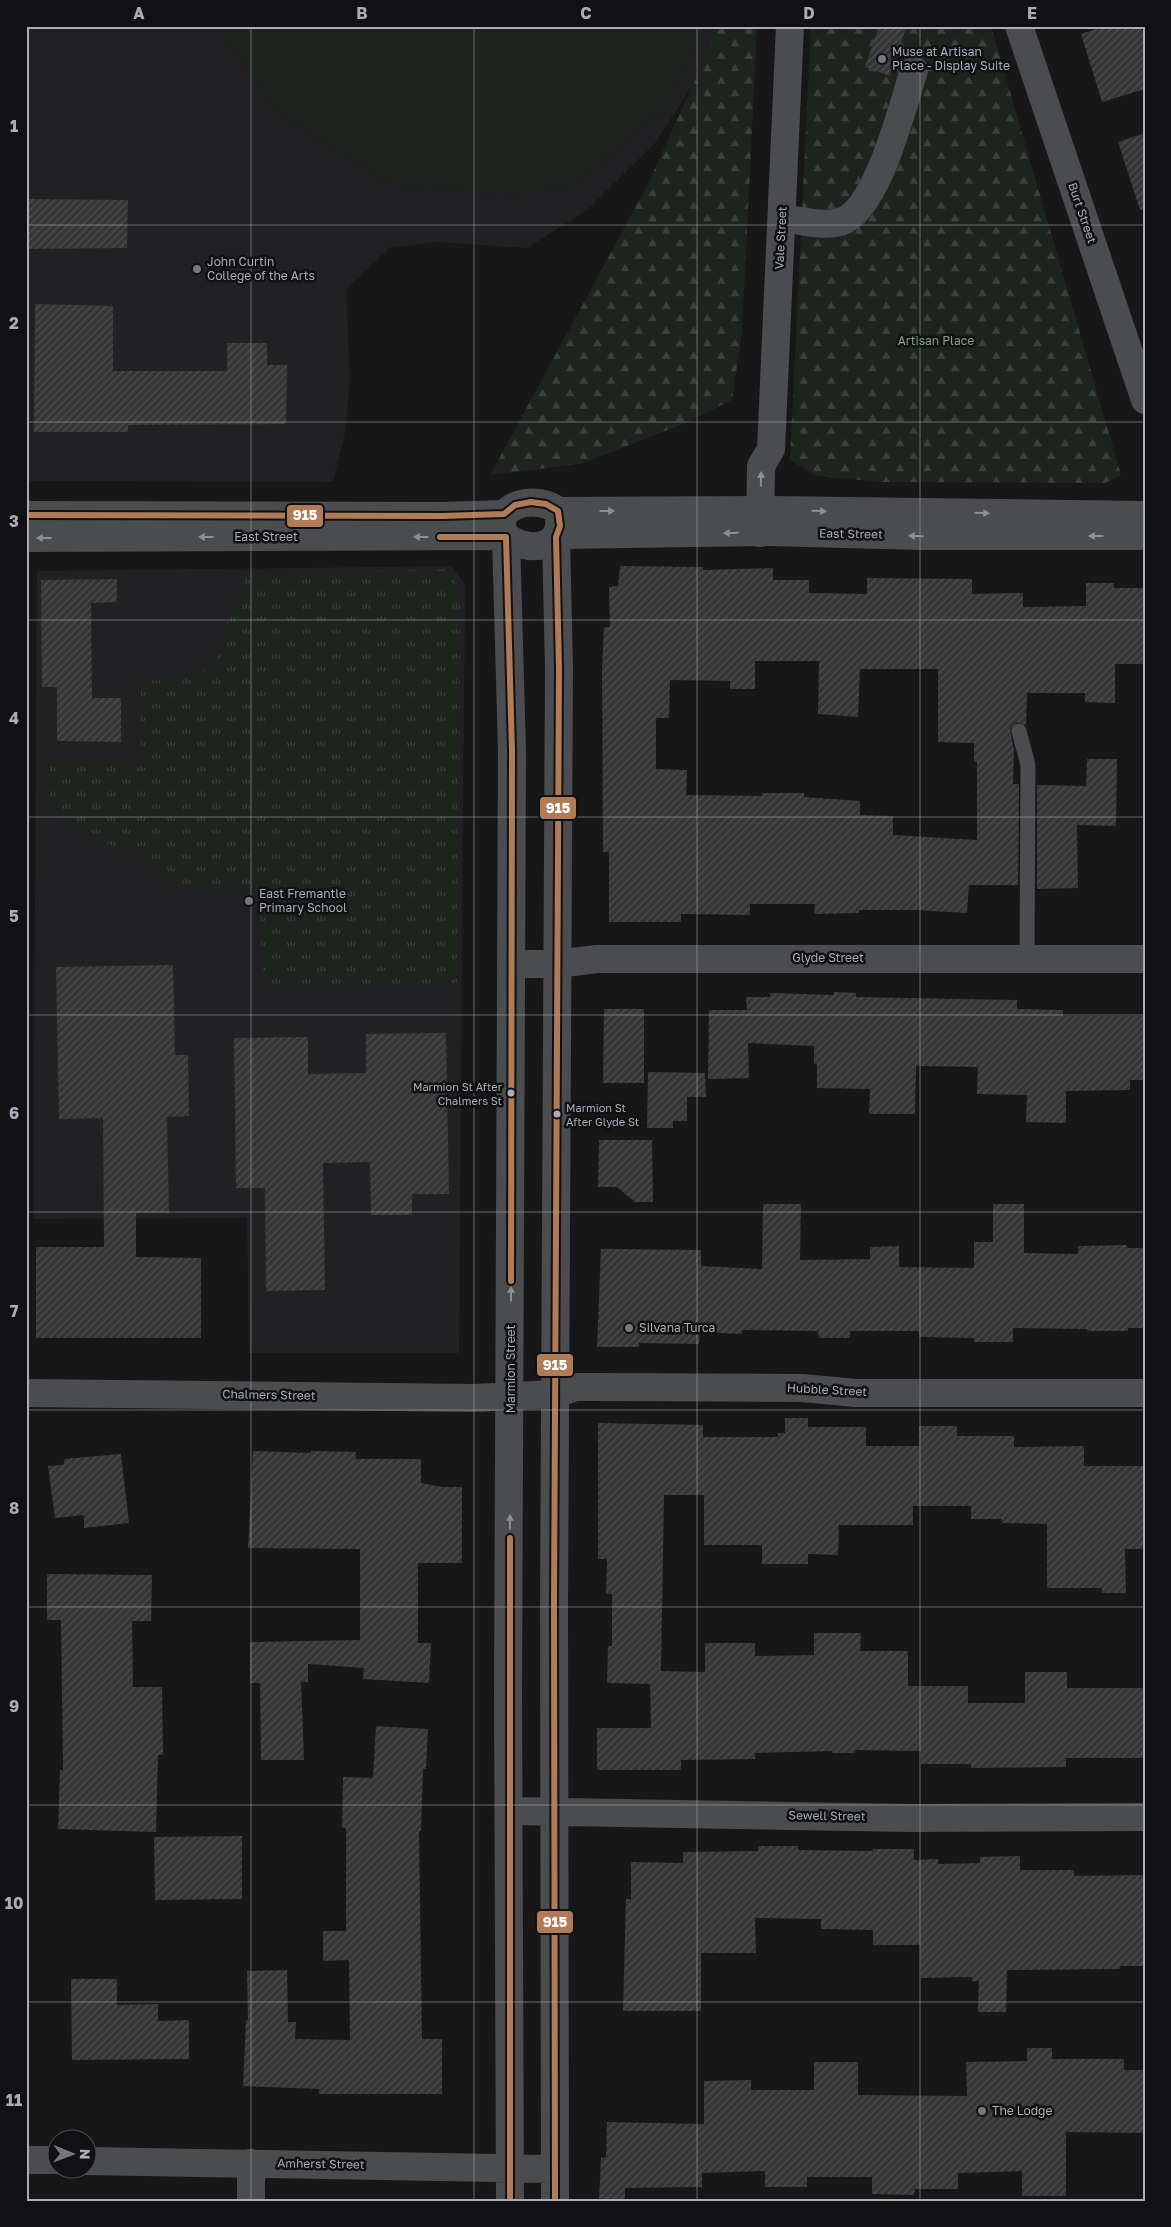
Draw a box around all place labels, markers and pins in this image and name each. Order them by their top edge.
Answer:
place label: Muse at Artisan Place - Display Suite [892,44,1010,73]
marker: Muse at Artisan Place - Display Suite [876,53,888,65]
place label: John Curtin College of the Arts [207,254,315,283]
marker: John Curtin College of the Arts [191,263,203,275]
place label: East Fremantle Primary School [259,886,347,915]
marker: East Fremantle Primary School [243,895,255,907]
place label: Marmion St After Chalmers St [413,1080,503,1107]
marker: Marmion St After Chalmers St [506,1088,516,1098]
place label: Marmion St After Glyde St [566,1101,639,1128]
marker: Marmion St After Glyde St [552,1109,562,1119]
place label: Silvana Turca [639,1320,715,1335]
marker: Silvana Turca [623,1322,635,1334]
place label: The Lodge [992,2103,1052,2118]
marker: The Lodge [976,2105,988,2117]

